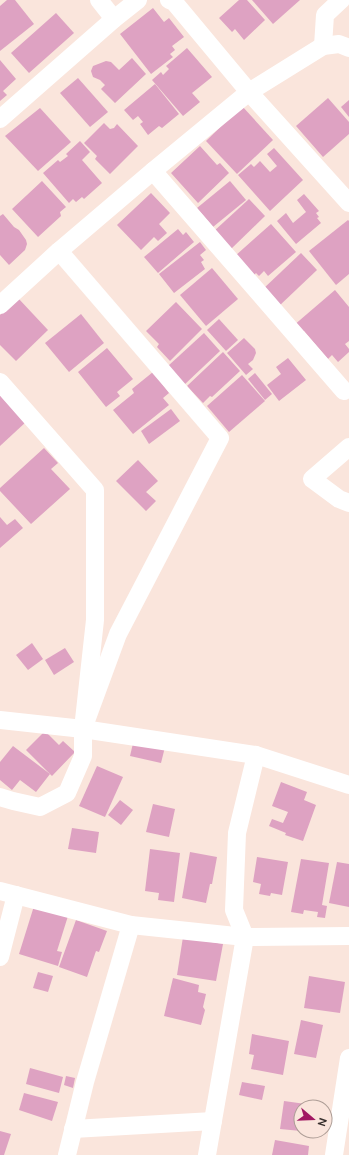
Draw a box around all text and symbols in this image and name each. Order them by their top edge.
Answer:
north arrow [293,1099,333,1139]
text: N [315,1116,329,1128]

